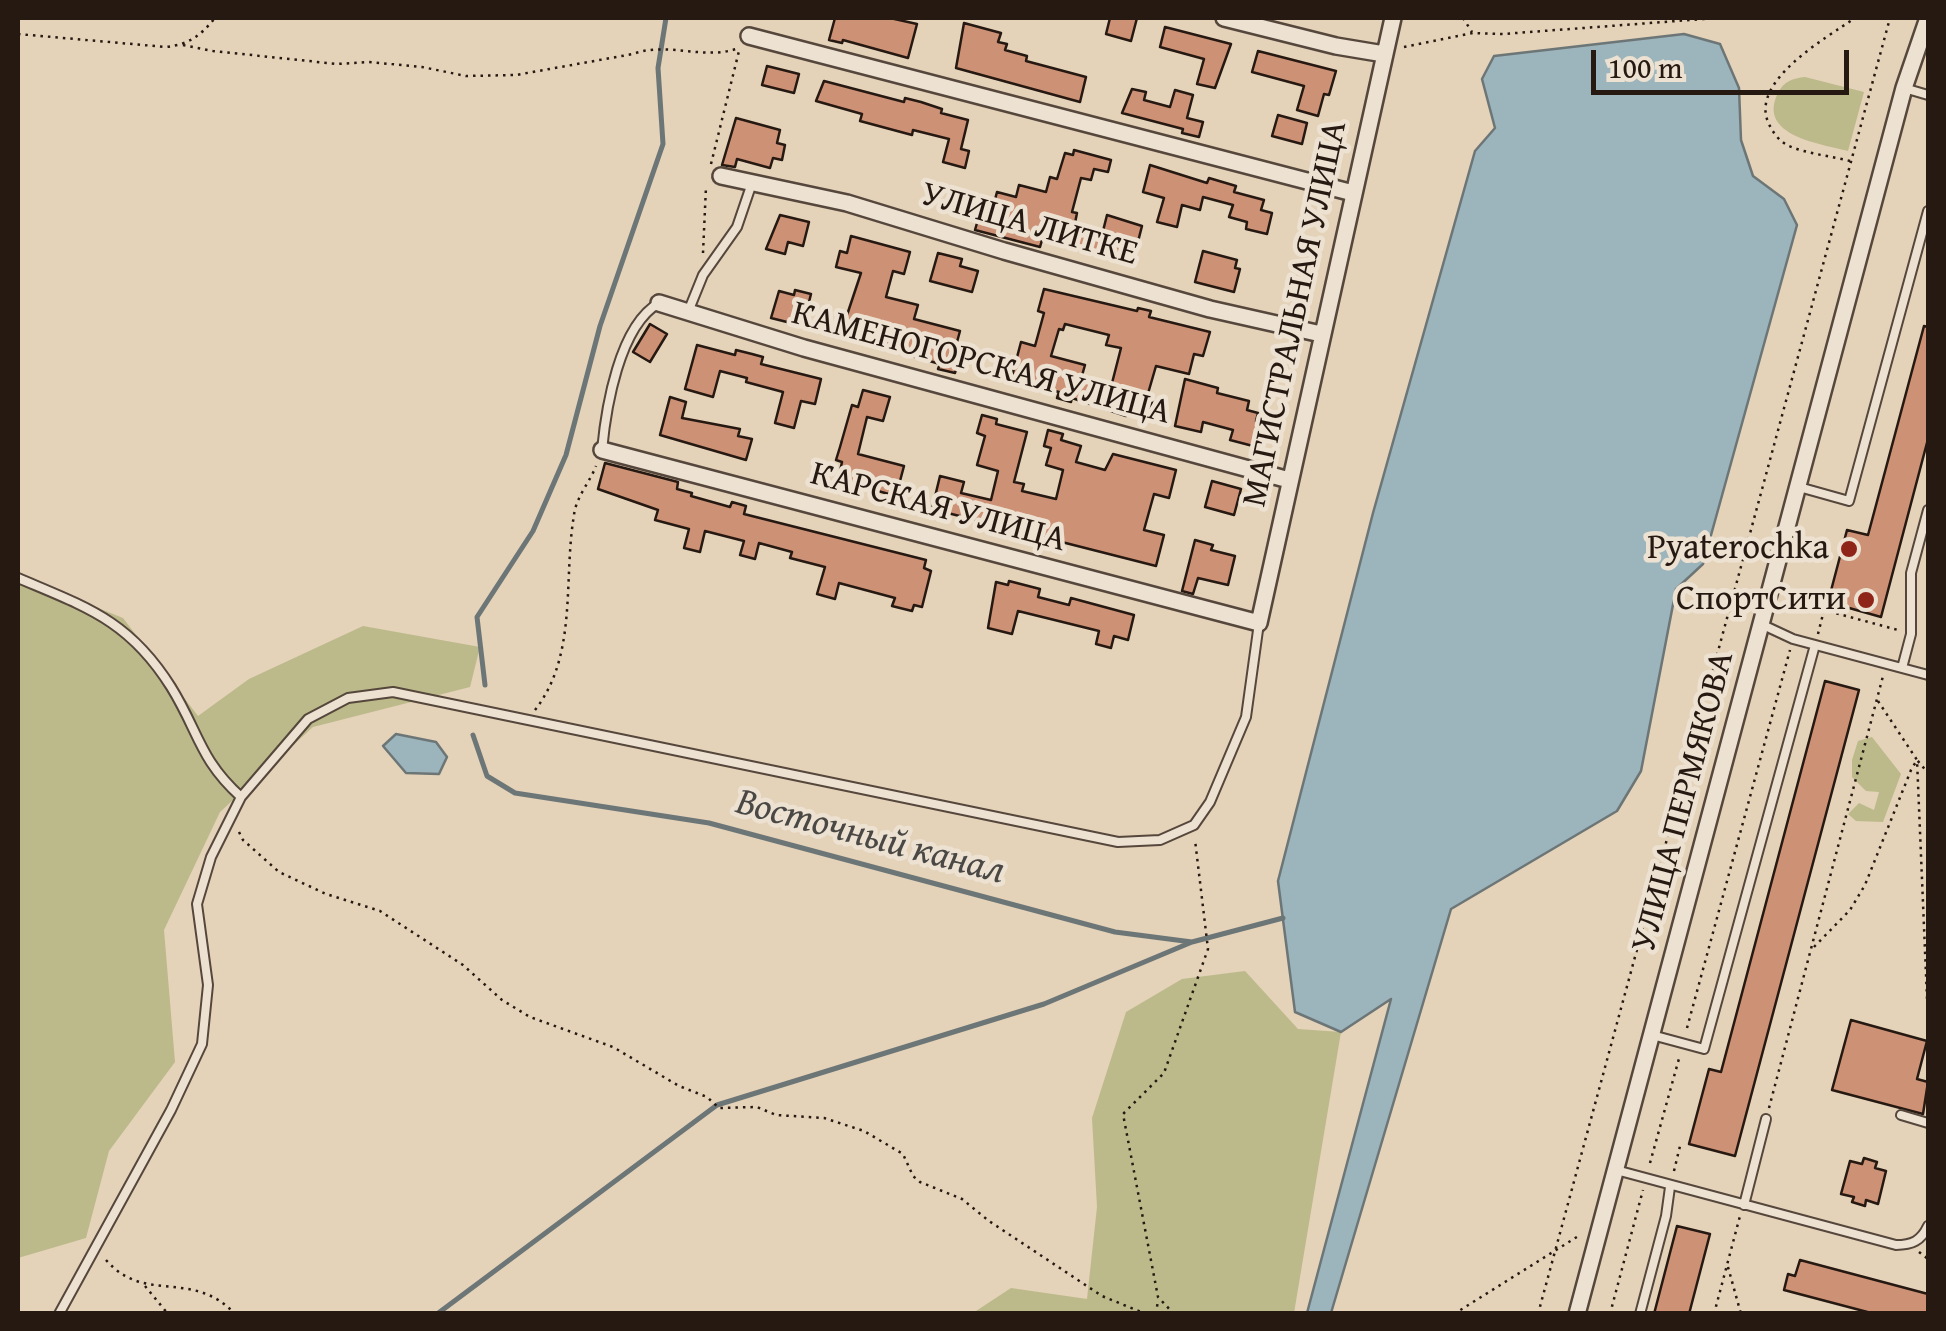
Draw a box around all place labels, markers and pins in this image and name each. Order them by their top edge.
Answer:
place label: Pyaterochka [1647,528,1829,570]
marker: Pyaterochka [1838,538,1860,560]
place label: СпортСити [1676,579,1846,621]
marker: СпортСити [1855,589,1877,611]

